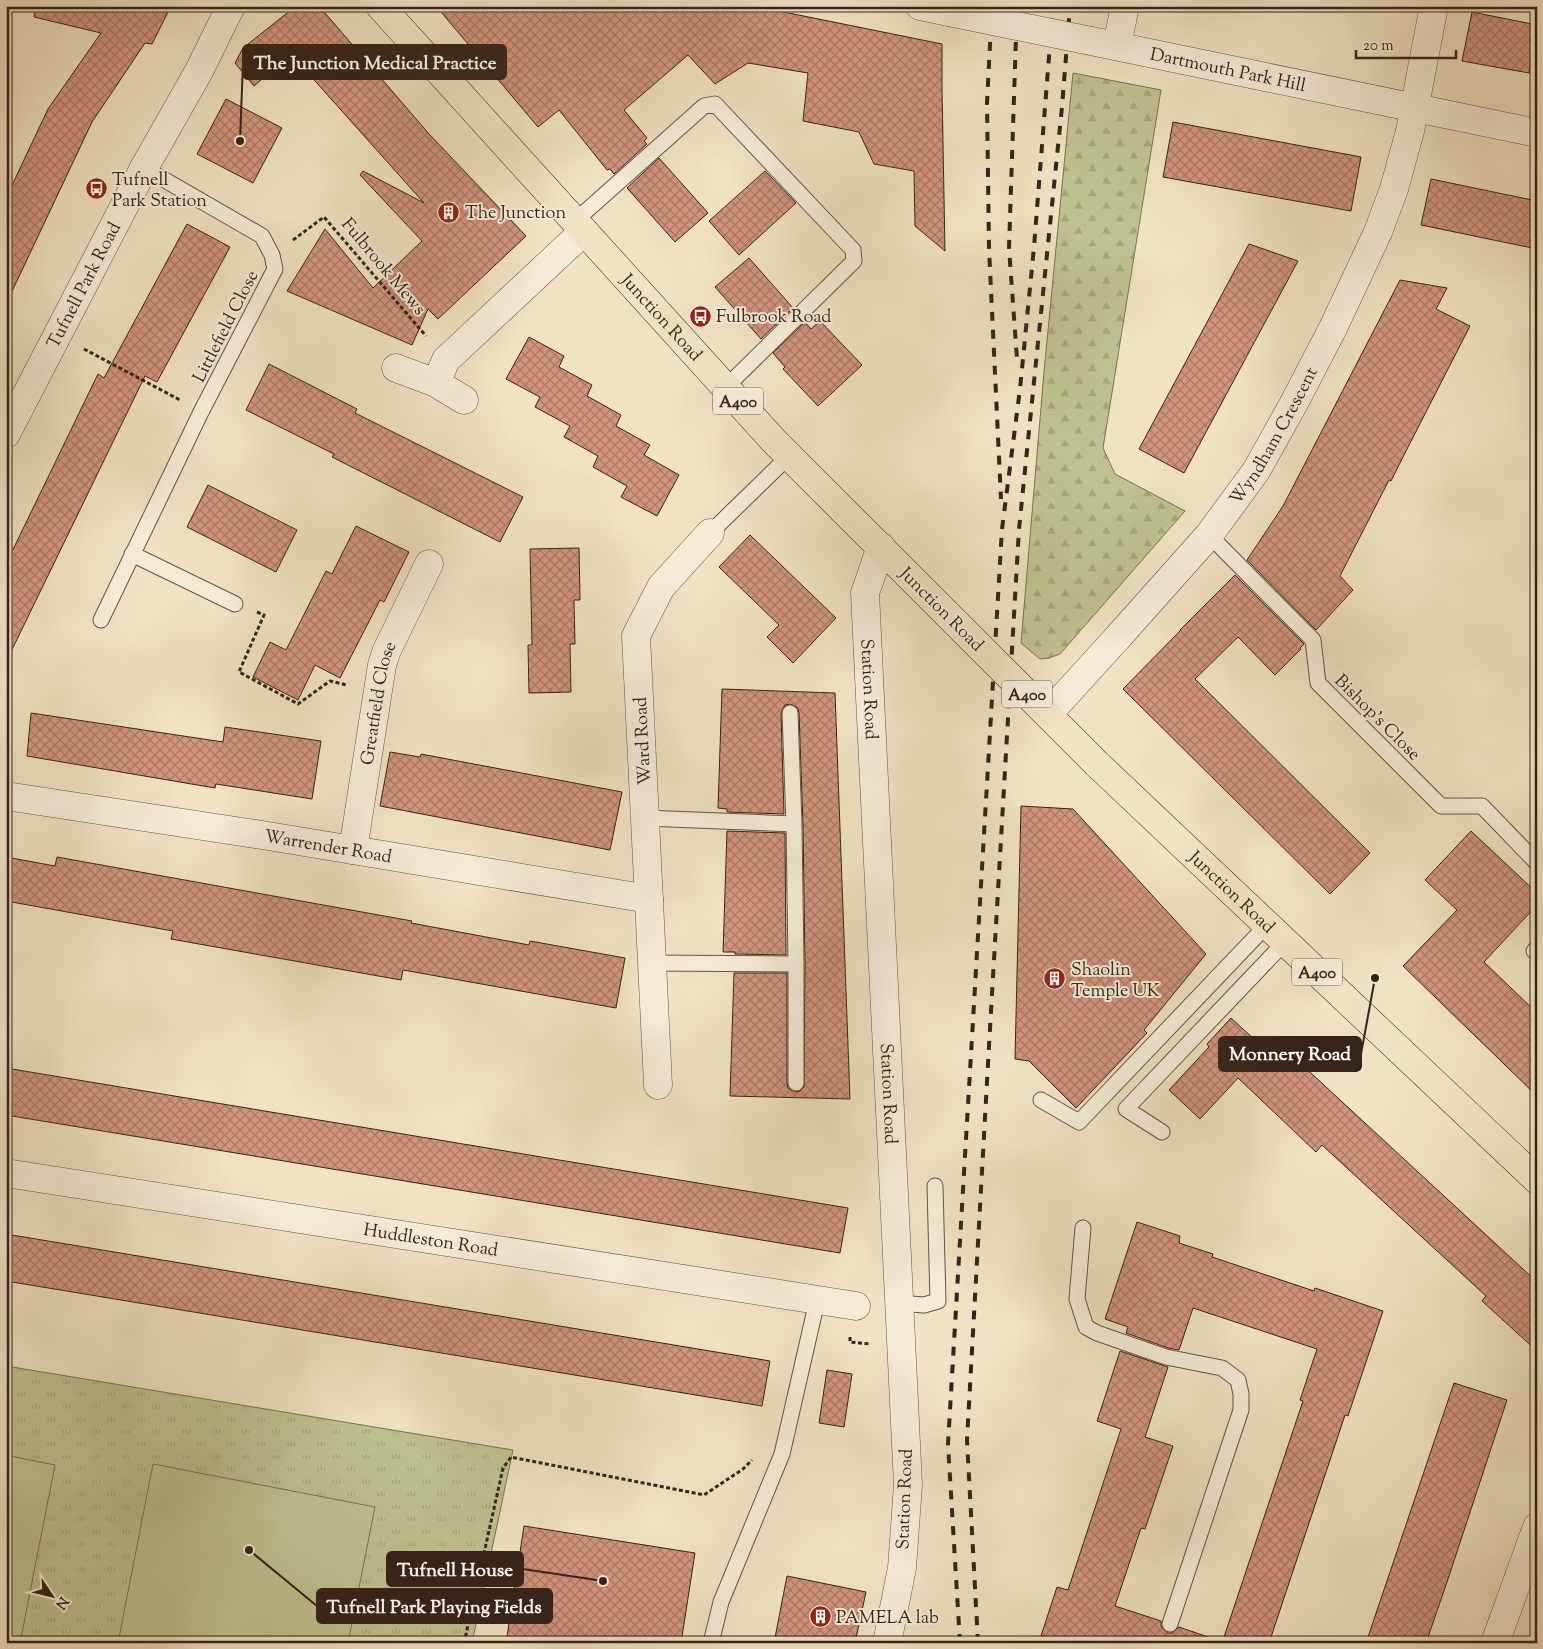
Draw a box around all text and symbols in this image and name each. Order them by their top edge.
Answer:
scale bar [1356,28,1456,60]
text: 20 m [1363,36,1394,57]
street label: Dartmouth Park Hill [1147,43,1308,100]
callout: The Junction Medical Practice [243,45,506,79]
text: The Junction Medical Practice [253,51,497,78]
place label: Tufnell Park Station [112,168,207,215]
bus stop icon: Tufnell Park Station [84,177,108,201]
building icon: The Junction [437,200,461,224]
place label: The Junction [465,201,566,227]
street label: Fulbrook Mews [334,213,431,322]
street label: Tufnell Park Road [42,218,129,354]
street label: Littlefield Close [187,266,266,388]
street label: Junction Road [613,268,707,368]
bus stop icon: Fulbrook Road [688,304,712,328]
place label: Fulbrook Road [716,305,832,331]
street label: Wyndham Crescent [1224,363,1325,511]
road number: A400 [713,388,763,414]
street label: Junction Road [892,562,989,659]
street label: Greatfield Close [355,637,404,767]
street label: Station Road [852,638,883,740]
street label: Bishop's Close [1327,669,1426,768]
road number: A400 [1002,681,1052,708]
street label: Ward Road [629,696,659,786]
street label: Warrender Road [262,825,393,871]
street label: Junction Road [1181,845,1280,941]
place label: Shaolin Temple UK [1071,958,1160,1005]
road number: A400 [1292,959,1342,986]
building icon: Shaolin Temple UK [1043,967,1067,991]
callout: Monnery Road [1219,1037,1361,1071]
text: Monnery Road [1229,1042,1351,1069]
street label: Station Road [872,1043,903,1145]
street label: Huddleston Road [361,1218,500,1265]
street label: Station Road [891,1448,921,1550]
callout: Tufnell House [387,1552,523,1586]
text: Tufnell House [397,1558,513,1585]
north arrow [28,1572,78,1622]
callout: Tufnell Park Playing Fields [317,1589,552,1623]
text: N [50,1592,72,1613]
text: Tufnell Park Playing Fields [326,1595,542,1622]
building icon: PAMELA lab [808,1605,832,1629]
place label: PAMELA lab [836,1606,939,1632]

